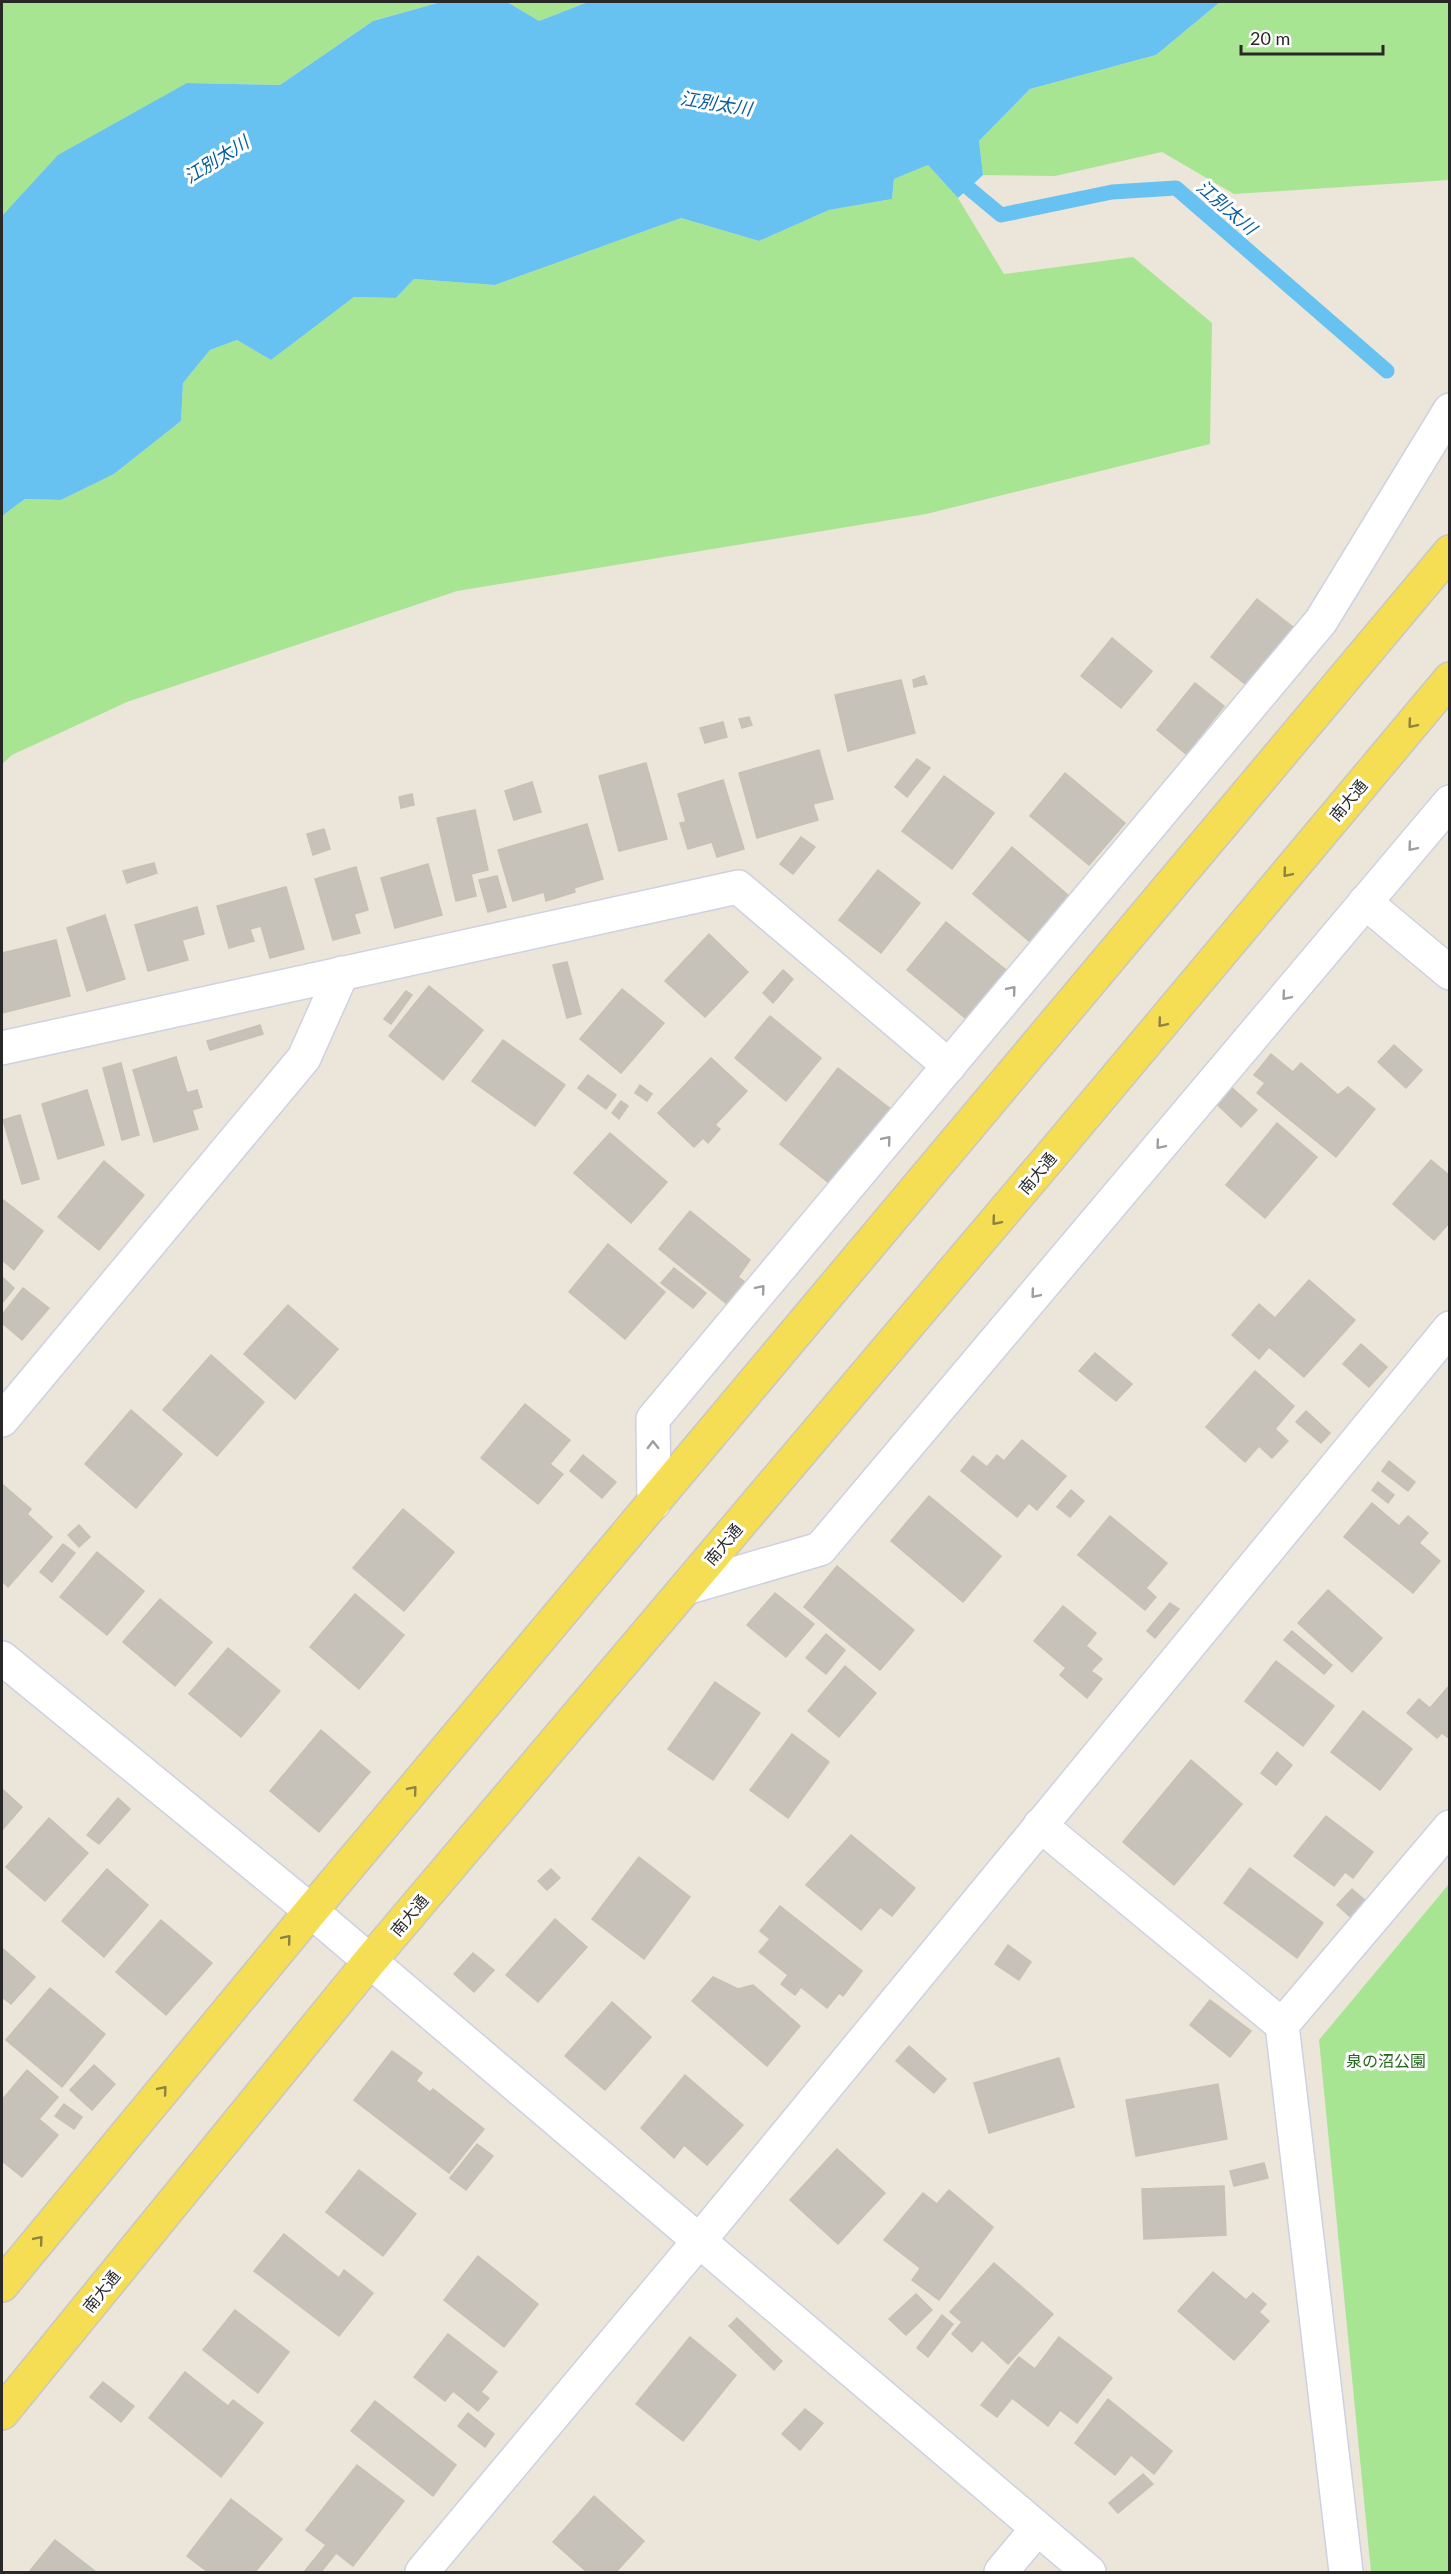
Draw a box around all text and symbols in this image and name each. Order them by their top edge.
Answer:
scale bar [1241,18,1384,56]
text: 20 m [1250,27,1290,49]
water label: 江別太川 [679,87,755,120]
water label: 江別太川 [180,130,254,187]
water label: 江別太川 [1193,175,1263,240]
one-way arrow [1408,717,1419,728]
street label: 南大通 [1325,776,1371,824]
one-way arrow [1408,840,1419,851]
one-way arrow [1283,866,1294,877]
one-way arrow [1004,986,1015,997]
one-way arrow [1282,989,1293,1000]
one-way arrow [1158,1016,1169,1027]
one-way arrow [879,1136,890,1147]
one-way arrow [1157,1138,1168,1149]
street label: 南大通 [1014,1149,1060,1197]
one-way arrow [993,1214,1004,1225]
one-way arrow [754,1285,765,1296]
one-way arrow [1031,1287,1042,1298]
one-way arrow [647,1440,659,1449]
street label: 南大通 [700,1520,746,1568]
one-way arrow [405,1786,416,1797]
street label: 南大通 [386,1891,432,1939]
one-way arrow [280,1935,291,1946]
park label: 泉の沼公園 [1346,2051,1426,2070]
one-way arrow [156,2086,167,2097]
one-way arrow [31,2236,42,2247]
street label: 南大通 [79,2266,123,2316]

